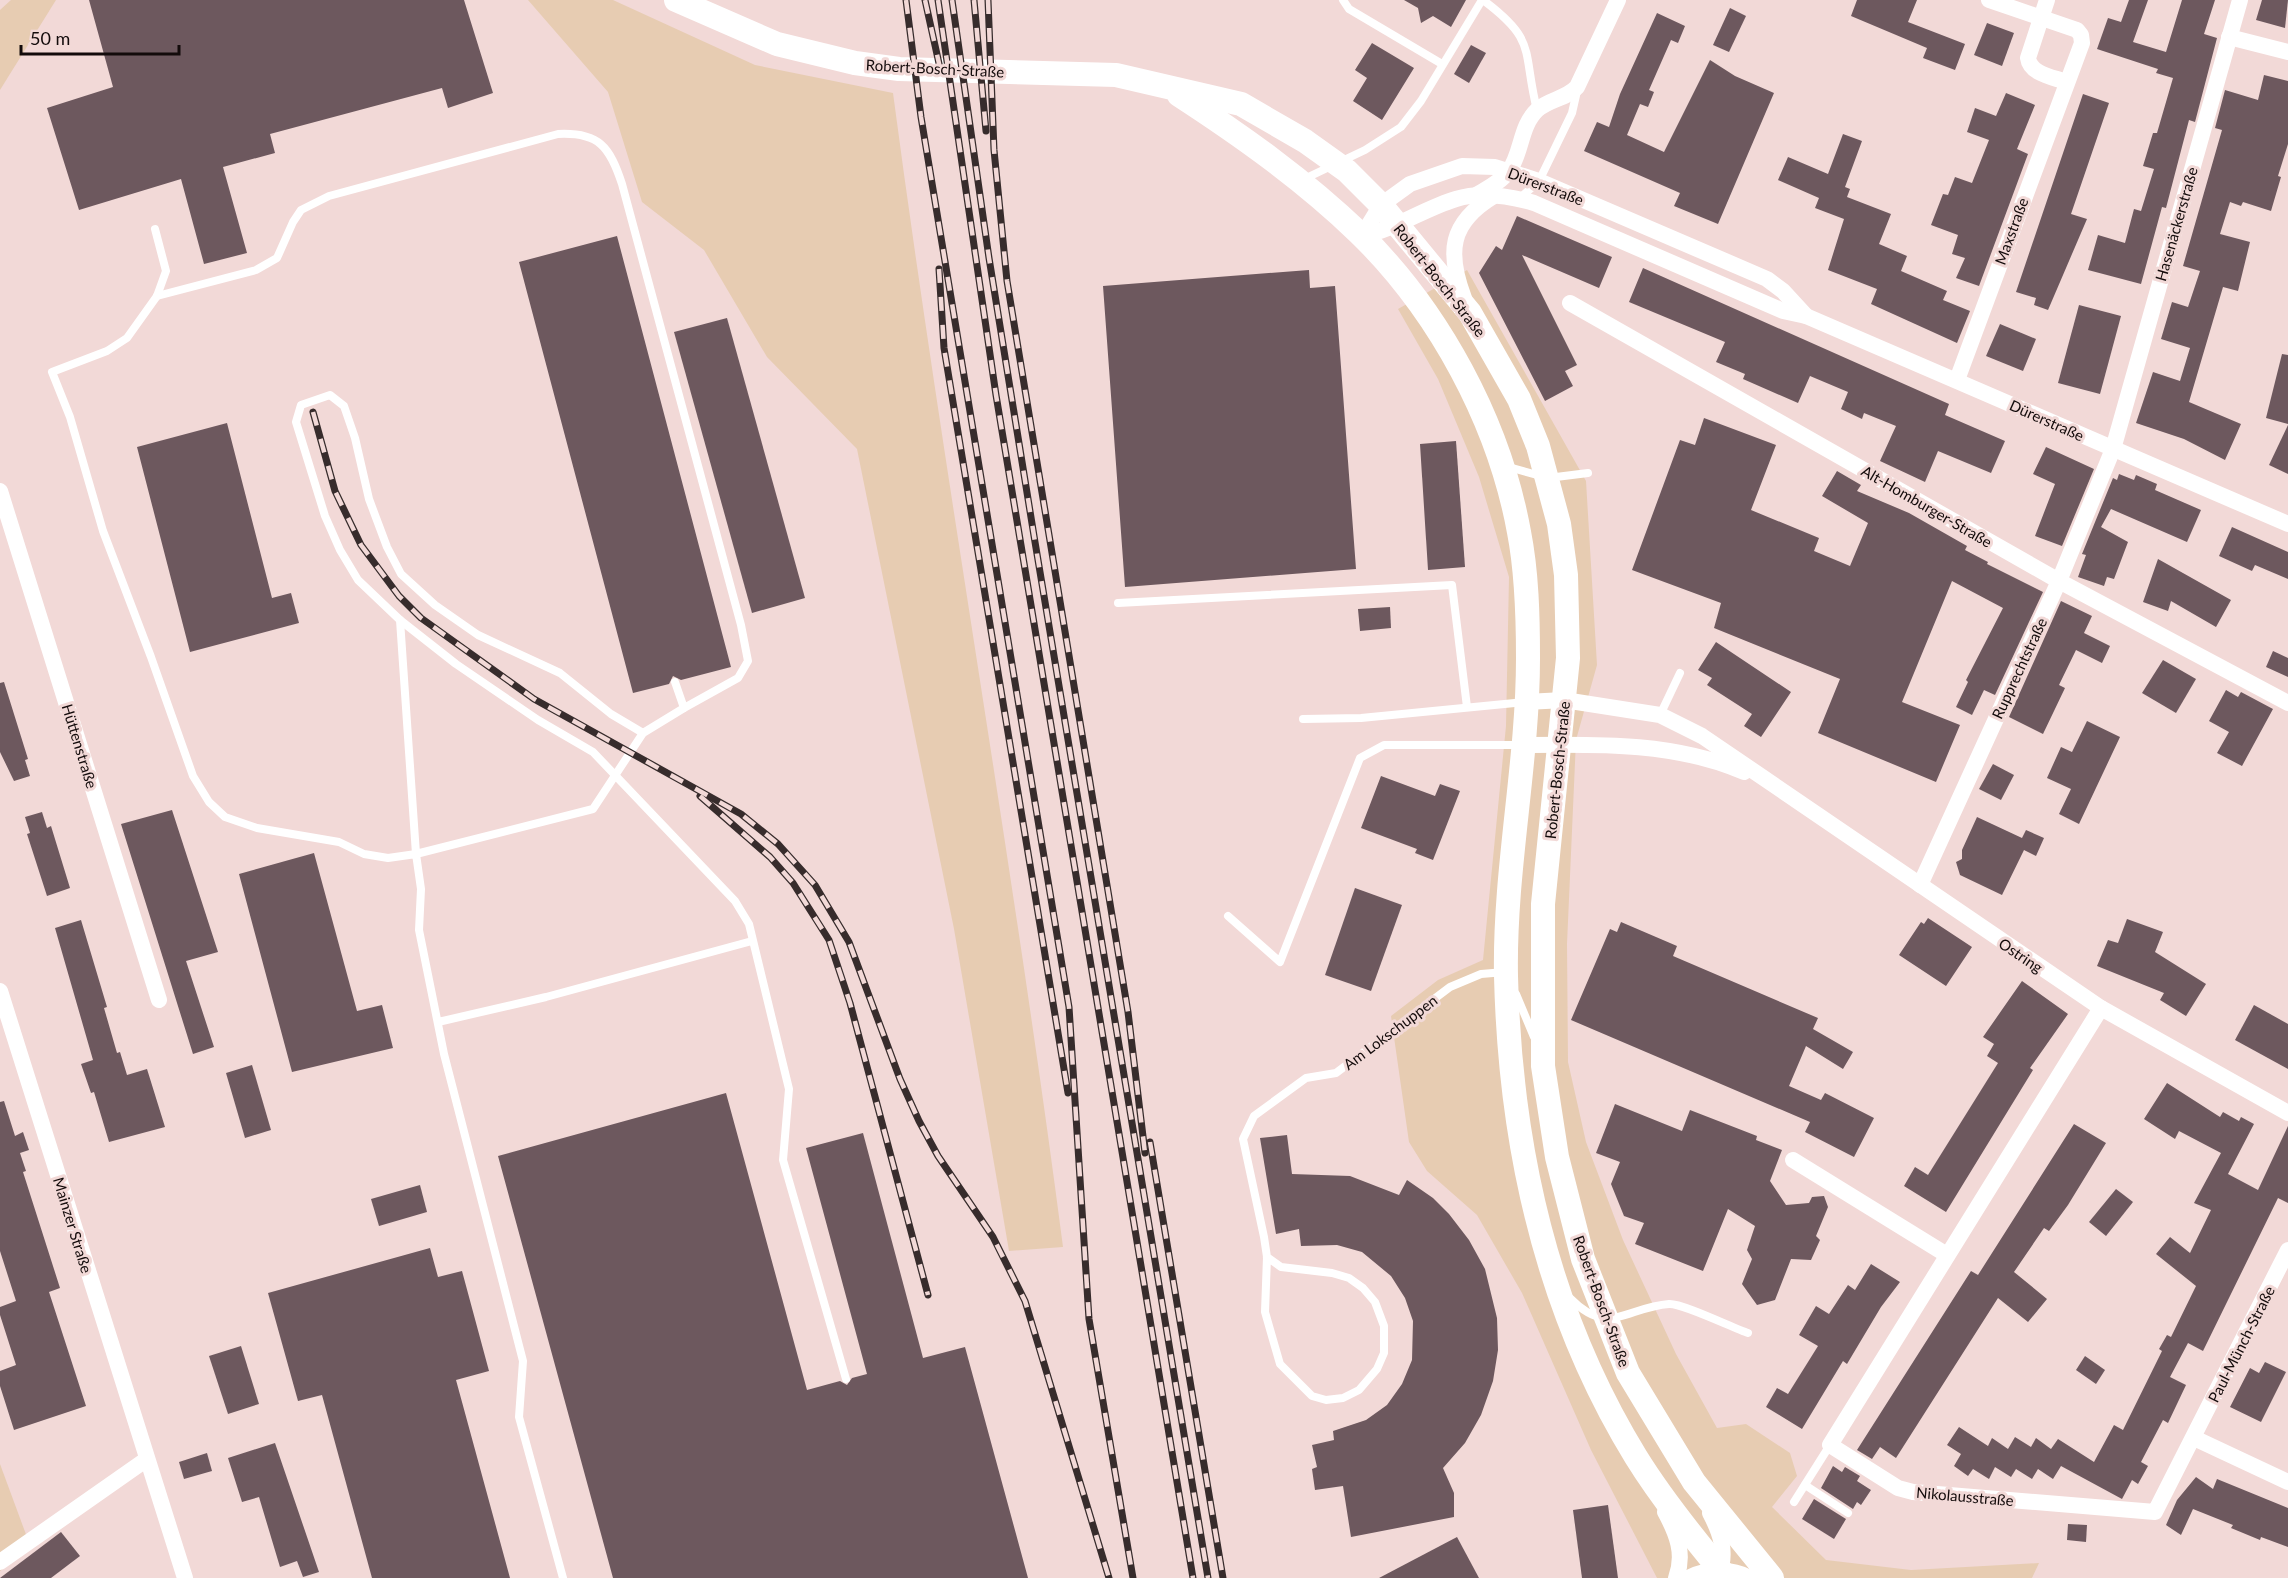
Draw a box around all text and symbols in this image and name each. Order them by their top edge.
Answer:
scale bar [21,18,178,56]
text: 50 m [30,27,70,49]
street label: Robert-Bosch-Straße [865,55,1005,81]
street label: Dürerstraße [1506,163,1586,209]
street label: Hasenäckerstraße [2151,165,2201,283]
street label: Maxstraße [1991,195,2031,267]
street label: Robert-Bosch-Straße [1390,220,1490,340]
street label: Dürerstraße [2007,396,2087,444]
street label: Alt-Homburger-Straße [1859,461,1995,551]
street label: Rupprechtstraße [1988,615,2050,721]
street label: Robert-Bosch-Straße [1541,700,1573,840]
street label: Hüttenstraße [59,702,101,791]
street label: Ostring [1996,934,2047,976]
street label: Am Lokschuppen [1339,991,1441,1073]
street label: Mainzer Straße [50,1175,96,1275]
street label: Robert-Bosch-Straße [1570,1233,1634,1369]
street label: Paul-Münch-Straße [2204,1283,2278,1405]
street label: Nikolausstraße [1916,1483,2015,1509]

